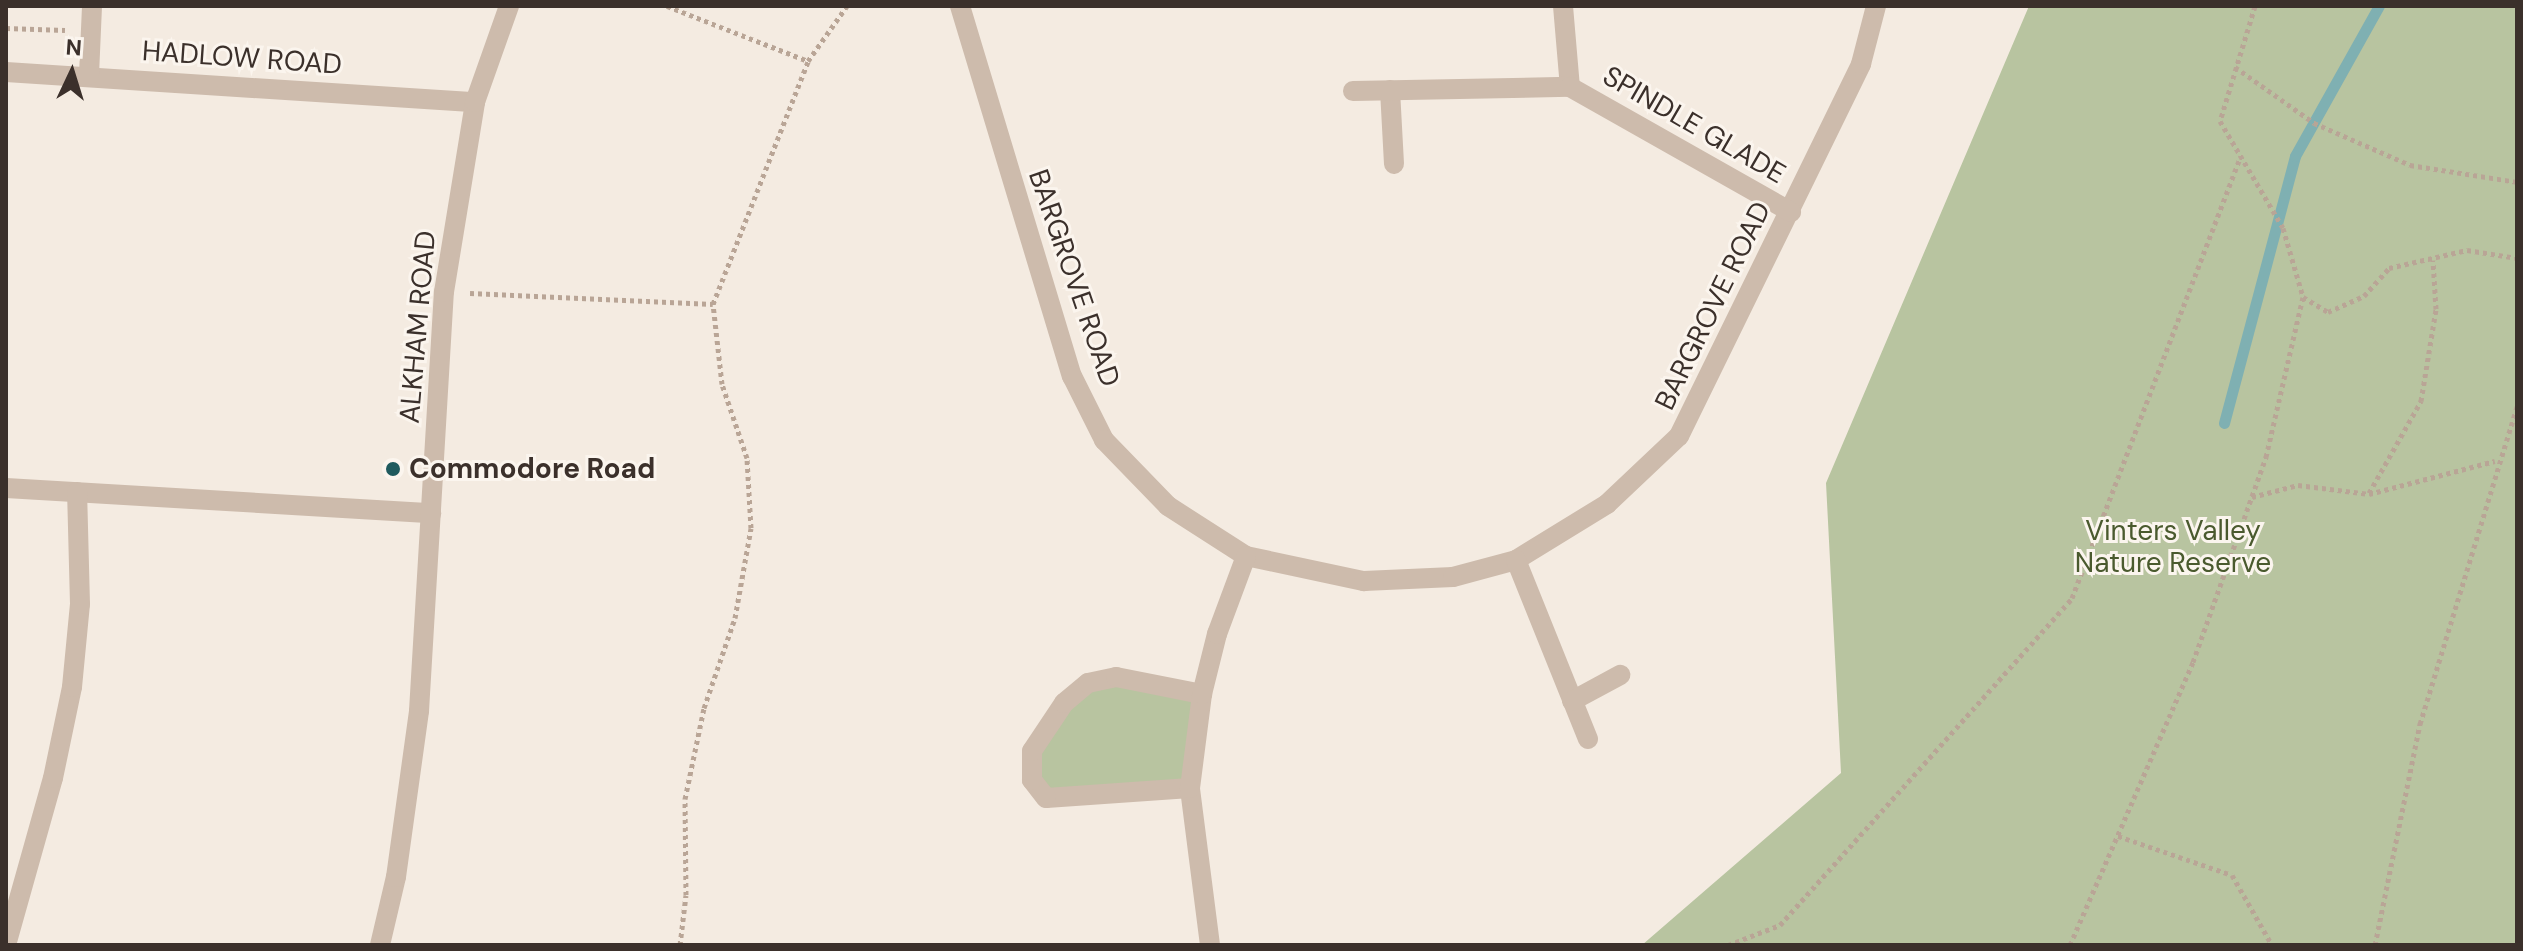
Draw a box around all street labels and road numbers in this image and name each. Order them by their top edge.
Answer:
street label: HADLOW ROAD [141,34,343,82]
street label: SPINDLE GLADE [1597,59,1791,191]
street label: BARGROVE ROAD [1021,165,1127,391]
street label: BARGROVE ROAD [1648,196,1778,416]
street label: ALKHAM ROAD [393,229,443,425]

